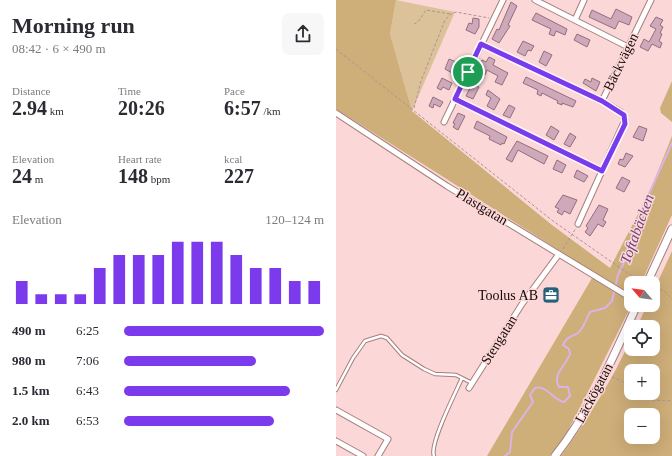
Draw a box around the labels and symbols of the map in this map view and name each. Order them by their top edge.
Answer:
street label: Bäckvägen [601,31,641,93]
pin [451,55,485,89]
street label: Plastgatan [453,186,511,228]
water label: Toftabäcken [617,192,657,266]
north arrow [624,276,660,312]
office icon: Toolus AB [541,285,561,305]
place label: Toolus AB [478,288,538,303]
street label: Stengatan [478,313,520,367]
street label: Läckögatan [572,361,616,425]

